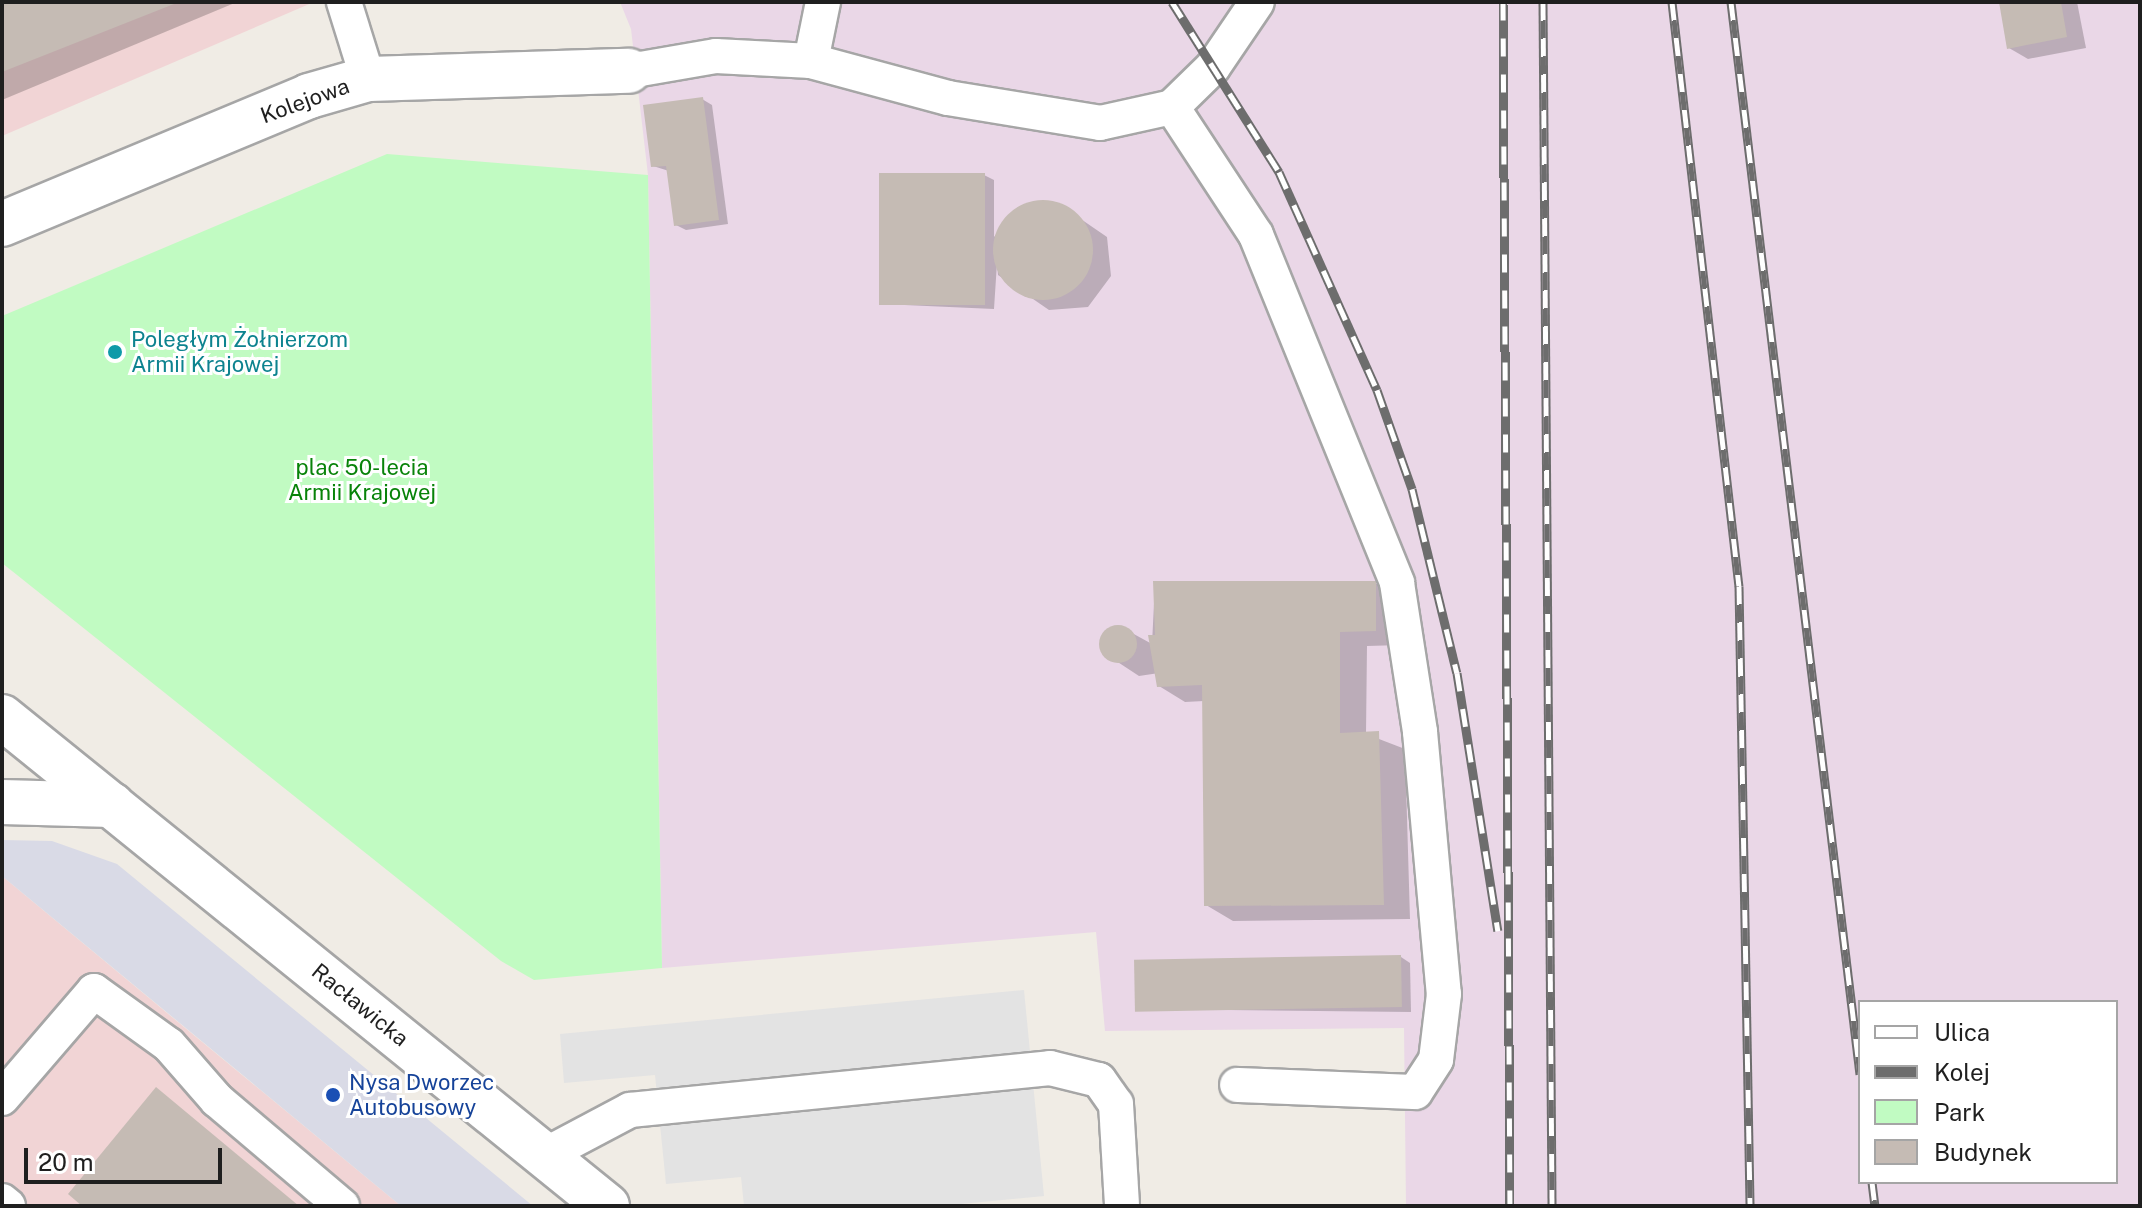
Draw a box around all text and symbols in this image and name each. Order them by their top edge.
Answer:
street label: Kolejowa [257,73,353,129]
place label: Poległym Żołnierzom Armii Krajowej [131,326,348,378]
marker: Poległym Żołnierzom Armii Krajowej [106,343,124,361]
park label: plac 50-lecia Armii Krajowej [288,454,436,506]
street label: Racławicka [306,958,414,1052]
legend [1858,1000,2118,1184]
text: Ulica [1934,1018,1990,1046]
text: Kolej [1934,1058,1990,1086]
place label: Nysa Dworzec Autobusowy [349,1069,494,1120]
marker: Nysa Dworzec Autobusowy [324,1086,342,1104]
text: Park [1934,1098,1985,1126]
scale bar [28,1132,226,1182]
text: Budynek [1934,1138,2032,1166]
text: 20 m [38,1148,94,1176]

